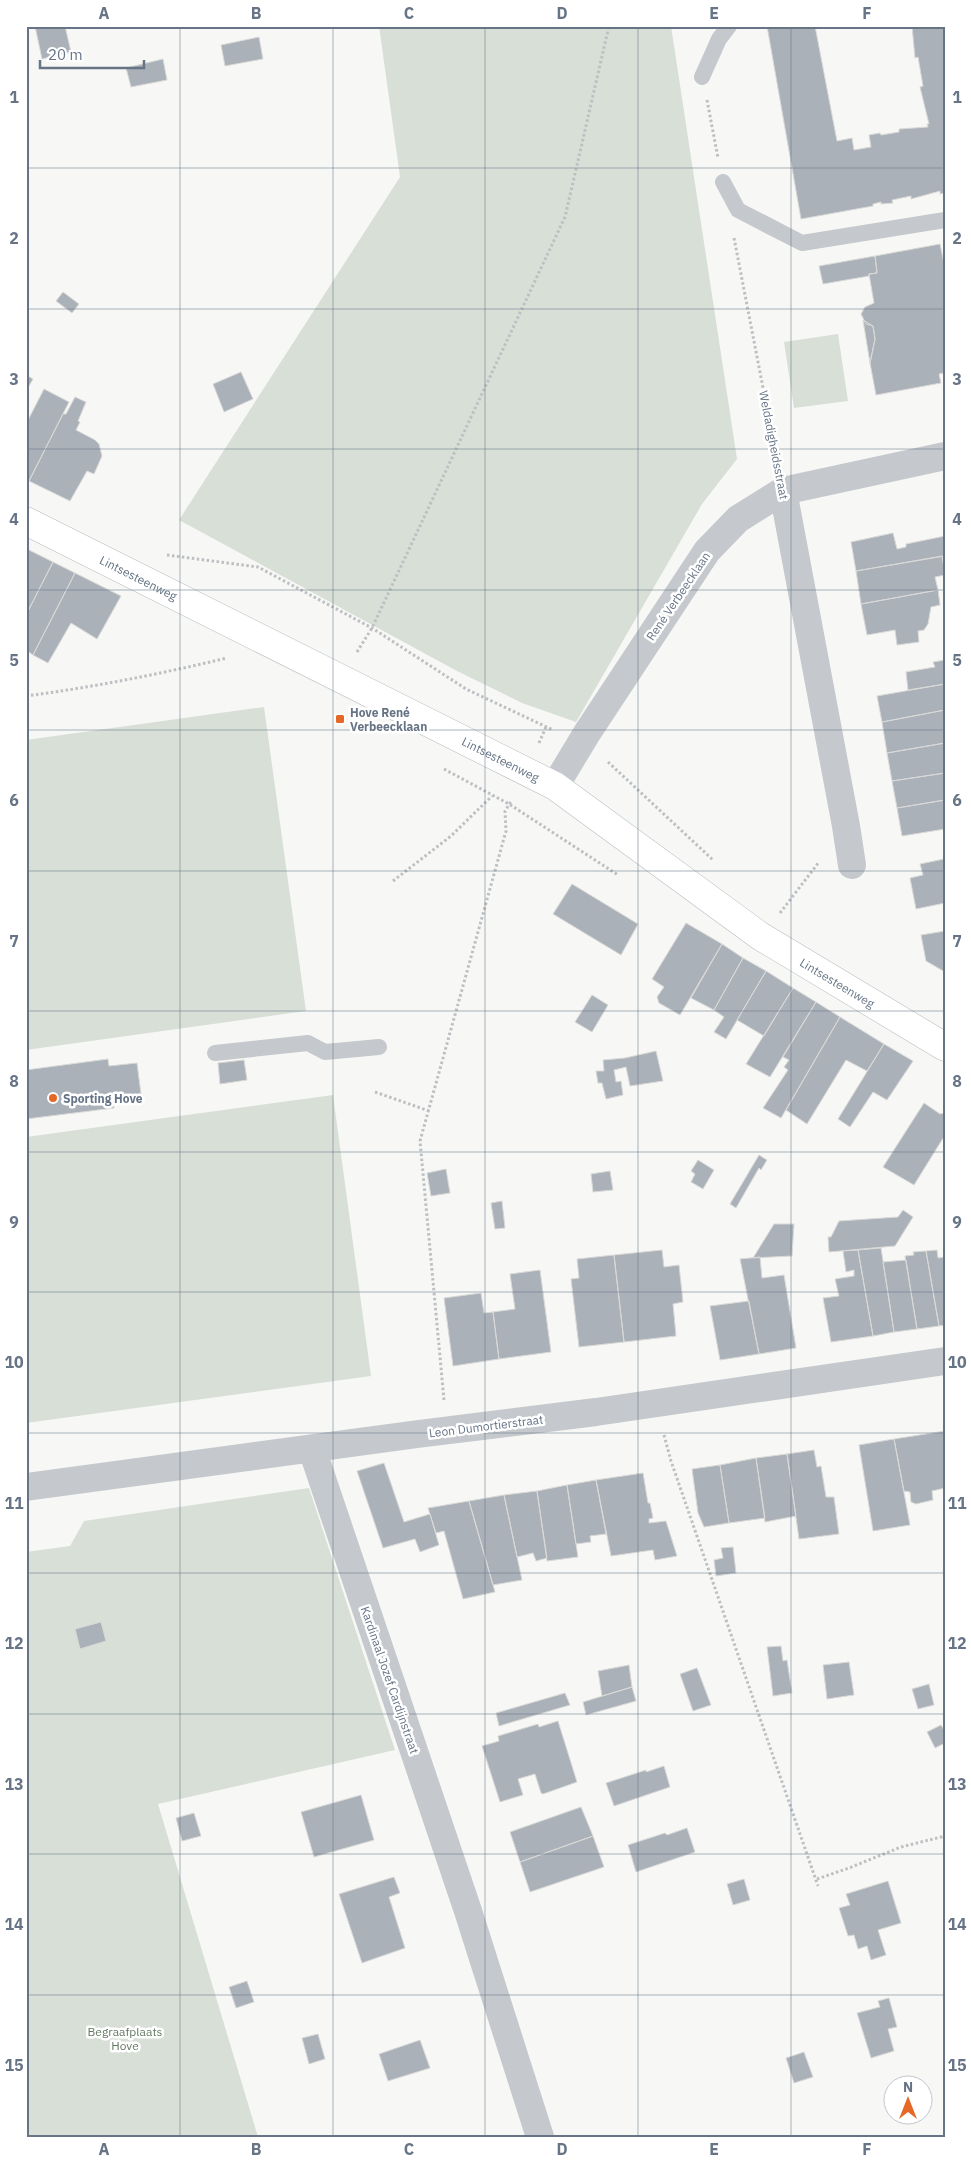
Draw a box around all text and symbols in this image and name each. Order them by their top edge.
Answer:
text: A [99,3,110,23]
text: B [251,3,262,23]
text: C [404,3,414,23]
text: D [556,3,568,23]
text: E [709,3,719,23]
text: F [862,3,872,23]
scale bar [40,38,144,70]
text: 20 m [48,45,83,64]
text: 1 [9,87,19,107]
text: 1 [952,87,962,107]
text: 2 [9,228,19,248]
text: 2 [952,228,962,248]
text: 3 [9,369,19,389]
text: 3 [952,369,962,389]
street label: Weldadigheidsstraat [756,389,792,501]
text: 4 [9,509,19,529]
text: 4 [952,509,962,529]
street label: René Verbeecklaan [643,549,713,643]
street label: Lintsesteenweg [98,552,180,603]
text: 5 [9,650,19,670]
text: 5 [952,650,962,670]
place label: Hove René Verbeecklaan [350,705,427,734]
marker: Hove René Verbeecklaan [334,713,346,725]
street label: Lintsesteenweg [460,733,542,785]
text: 6 [9,790,19,810]
text: 6 [952,790,962,810]
text: 7 [9,931,19,951]
text: 7 [952,931,962,951]
street label: Lintsesteenweg [797,954,878,1011]
text: 8 [9,1071,19,1091]
text: 8 [952,1071,962,1091]
place label: Sporting Hove [63,1091,143,1106]
marker: Sporting Hove [47,1092,59,1104]
text: 9 [9,1212,19,1232]
text: 9 [952,1212,962,1232]
text: 10 [4,1352,24,1372]
text: 10 [947,1352,967,1372]
street label: Leon Dumortierstraat [428,1412,544,1440]
text: 11 [4,1493,24,1513]
text: 11 [947,1493,967,1513]
street label: Kardinaal Jozef Cardijnstraat [358,1604,422,1756]
text: 12 [4,1633,24,1653]
text: 12 [947,1633,967,1653]
text: 13 [4,1774,24,1794]
text: 13 [947,1774,967,1794]
text: 14 [4,1914,24,1934]
text: 14 [947,1914,967,1934]
park label: Begraafplaats Hove [88,2024,163,2053]
text: 15 [4,2055,24,2075]
text: 15 [947,2055,967,2075]
north arrow [884,2076,934,2126]
text: N [903,2078,913,2096]
text: A [99,2139,110,2159]
text: B [251,2139,262,2159]
text: C [404,2139,414,2159]
text: D [556,2139,568,2159]
text: E [709,2139,719,2159]
text: F [862,2139,872,2159]

